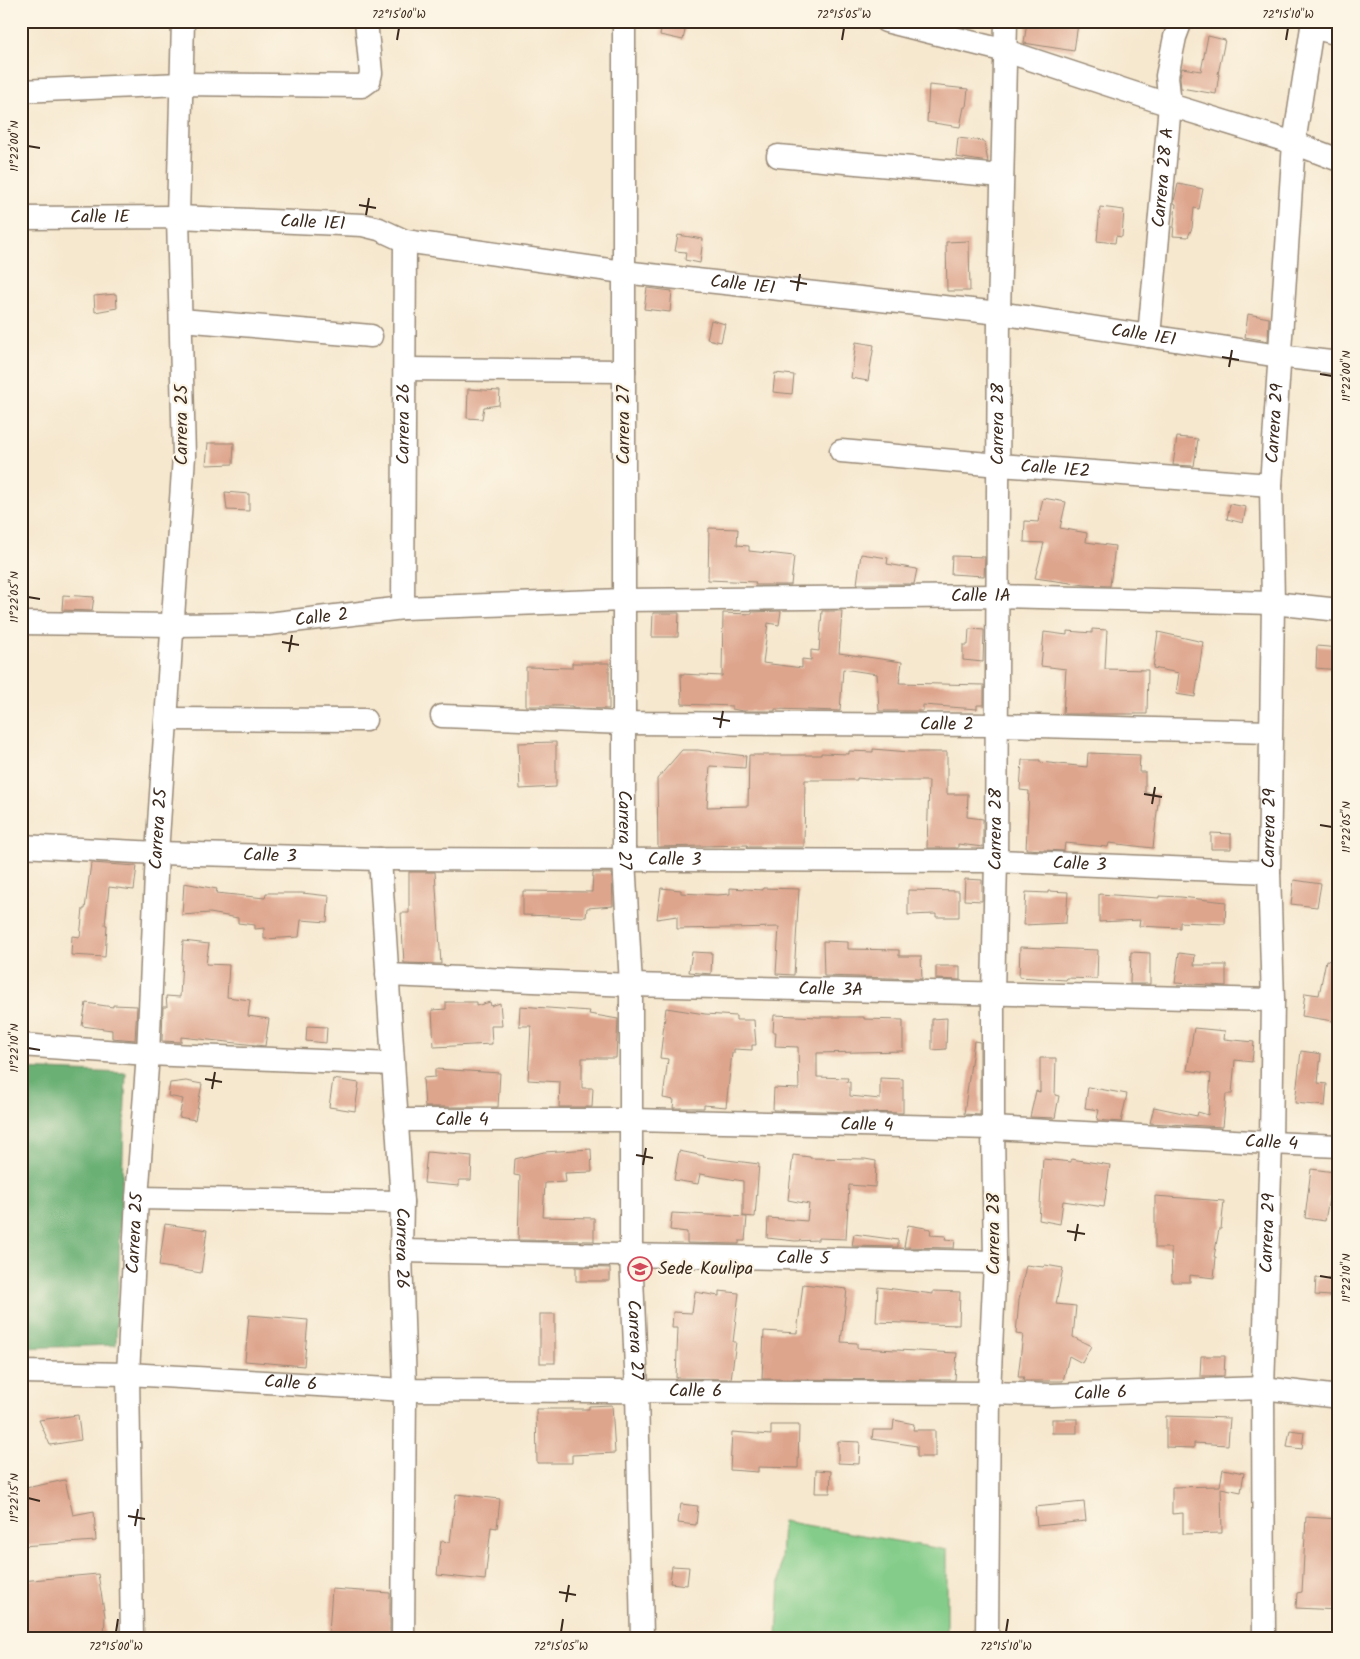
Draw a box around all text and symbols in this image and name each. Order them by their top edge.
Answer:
text: 72°15'00"W [372,5,426,24]
text: 72°15'05"W [817,5,871,24]
text: 72°15'10"W [1262,5,1314,24]
text: 11°22'00"N [5,120,24,172]
street label: Carrera 28 A [1144,126,1182,229]
street label: Calle 1E [70,203,130,232]
street label: Calle 1E1 [280,207,346,239]
street label: Calle 1E1 [709,267,777,303]
street label: Calle 1E1 [1109,316,1178,354]
text: 11°22'00"N [1337,350,1356,402]
street label: Carrera 29 [1258,382,1292,464]
street label: Carrera 25 [168,383,197,465]
street label: Carrera 26 [389,383,419,465]
street label: Carrera 28 [984,383,1013,465]
street label: Carrera 27 [610,384,639,465]
street label: Calle 1E2 [1019,452,1091,486]
text: 11°22'05"N [5,571,24,623]
street label: Calle 1A [951,581,1011,611]
street label: Calle 2 [293,600,350,635]
street label: Calle 2 [920,710,974,739]
street label: Carrera 25 [142,786,176,870]
street label: Carrera 28 [981,788,1011,871]
street label: Carrera 29 [1255,788,1285,869]
street label: Carrera 27 [610,790,639,871]
text: 11°22'05"N [1337,801,1356,853]
street label: Calle 3 [243,841,297,871]
street label: Calle 3 [648,845,702,875]
street label: Calle 3 [1052,849,1107,880]
street label: Calle 3A [798,974,863,1005]
text: 11°22'10"N [5,1023,24,1073]
street label: Calle 4 [435,1106,489,1135]
street label: Calle 4 [840,1110,894,1140]
street label: Calle 4 [1244,1127,1299,1159]
street label: Carrera 25 [119,1190,152,1274]
street label: Carrera 29 [1252,1192,1284,1274]
street label: Carrera 28 [980,1193,1009,1275]
street label: Carrera 26 [386,1207,417,1289]
street label: Calle 5 [776,1243,831,1273]
text: 11°22'10"N [1337,1253,1356,1303]
place label: Sede Koulipa [658,1255,753,1284]
school or university icon: Sede Koulipa [627,1256,653,1282]
street label: Carrera 27 [618,1299,651,1381]
street label: Calle 6 [263,1367,318,1399]
street label: Calle 6 [669,1377,722,1406]
street label: Calle 6 [1073,1378,1128,1409]
text: 11°22'15"N [5,1473,24,1523]
text: 72°15'00"W [89,1637,143,1656]
text: 72°15'05"W [534,1637,588,1656]
text: 72°15'10"W [980,1637,1032,1656]

